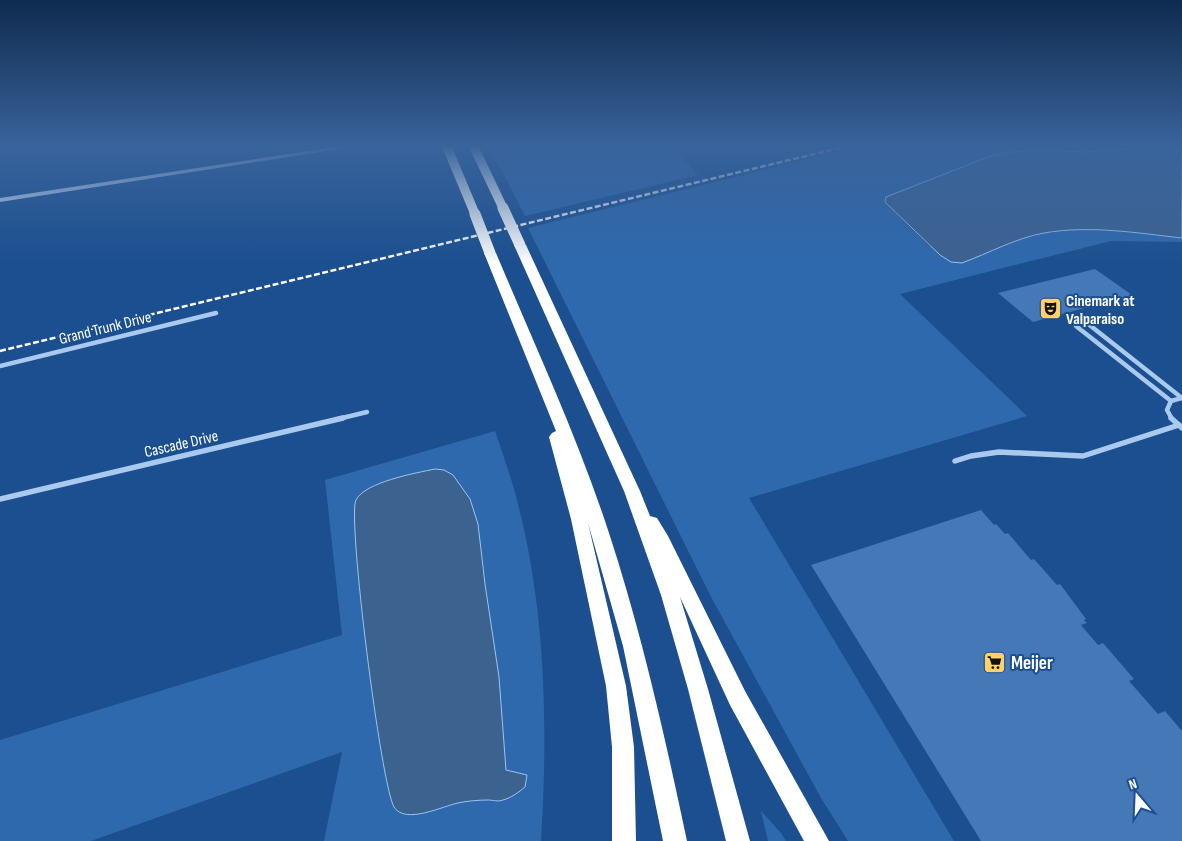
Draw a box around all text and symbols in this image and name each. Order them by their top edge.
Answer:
place label: Cinemark at Valparaiso [1066,292,1135,329]
theatre icon: Cinemark at Valparaiso [1038,297,1062,321]
street label: Grand Trunk Drive [57,308,154,349]
street label: Cascade Drive [142,427,220,462]
supermarket icon: Meijer [983,650,1007,674]
place label: Meijer [1011,652,1053,675]
north arrow [1112,771,1162,821]
text: N [1127,775,1139,793]

